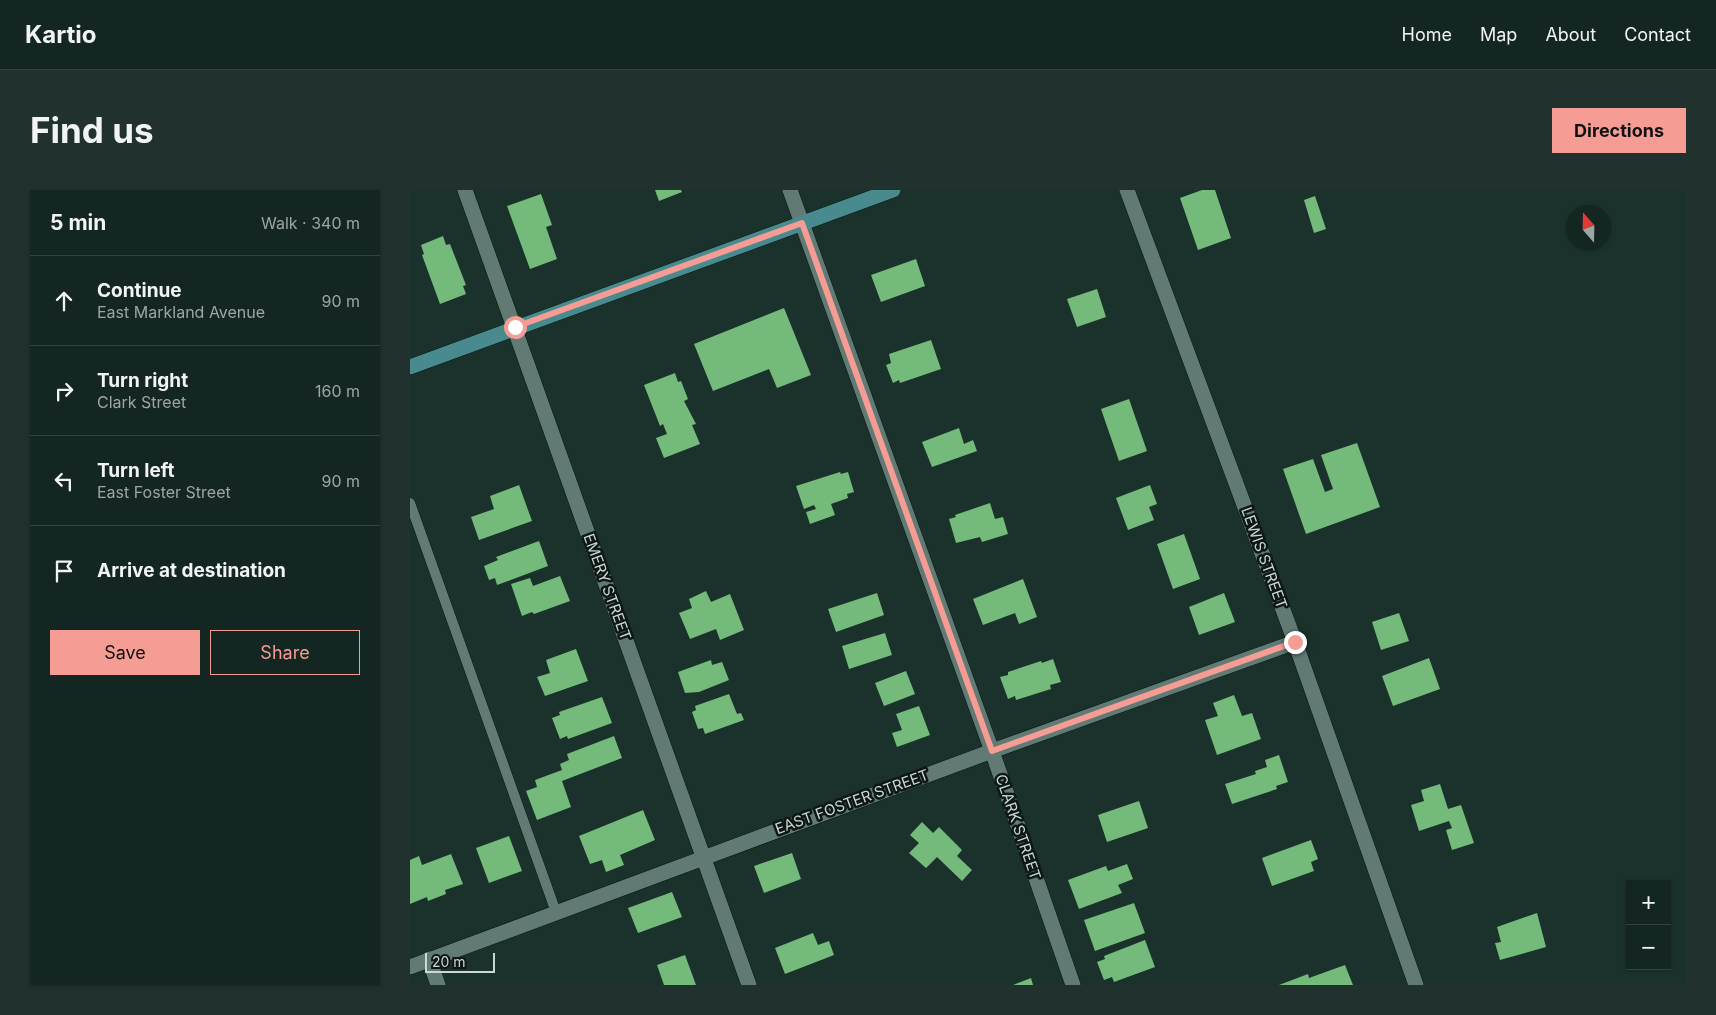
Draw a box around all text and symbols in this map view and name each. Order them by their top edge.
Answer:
text: Kartio [25,20,96,49]
text: Home [1402,24,1452,45]
text: Map [1480,24,1517,45]
text: About [1545,24,1596,45]
text: Contact [1624,24,1691,45]
button: Directions [1552,108,1686,153]
text: Find us [30,109,154,151]
north arrow [1566,205,1611,250]
text: 5 min [50,210,106,235]
text: Walk · 340 m [261,213,360,233]
text: Continue [97,279,182,302]
icon: ahead [50,287,78,315]
text: 90 m [321,291,360,311]
text: East Markland Avenue [97,302,265,322]
route start [504,316,527,339]
text: Turn right [97,369,188,392]
icon: right [50,377,78,405]
text: 160 m [315,381,360,401]
text: Clark Street [97,392,186,412]
text: Turn left [97,459,175,482]
icon: left [50,467,78,495]
text: 90 m [321,471,360,491]
text: East Foster Street [97,482,231,502]
street label: LEWIS STREET [1237,504,1292,611]
street label: EMERY STREET [579,531,636,643]
icon: arrive [50,557,78,585]
text: Arrive at destination [97,559,286,582]
button: Save [50,630,200,675]
button: Share [210,630,360,675]
route end [1284,631,1307,654]
street label: EAST FOSTER STREET [772,765,931,838]
street label: CLARK STREET [992,772,1045,882]
map controls [1626,880,1671,970]
button: + [1626,880,1671,925]
button: − [1626,925,1671,970]
scale bar [425,950,495,973]
text: 20 m [432,953,466,970]

